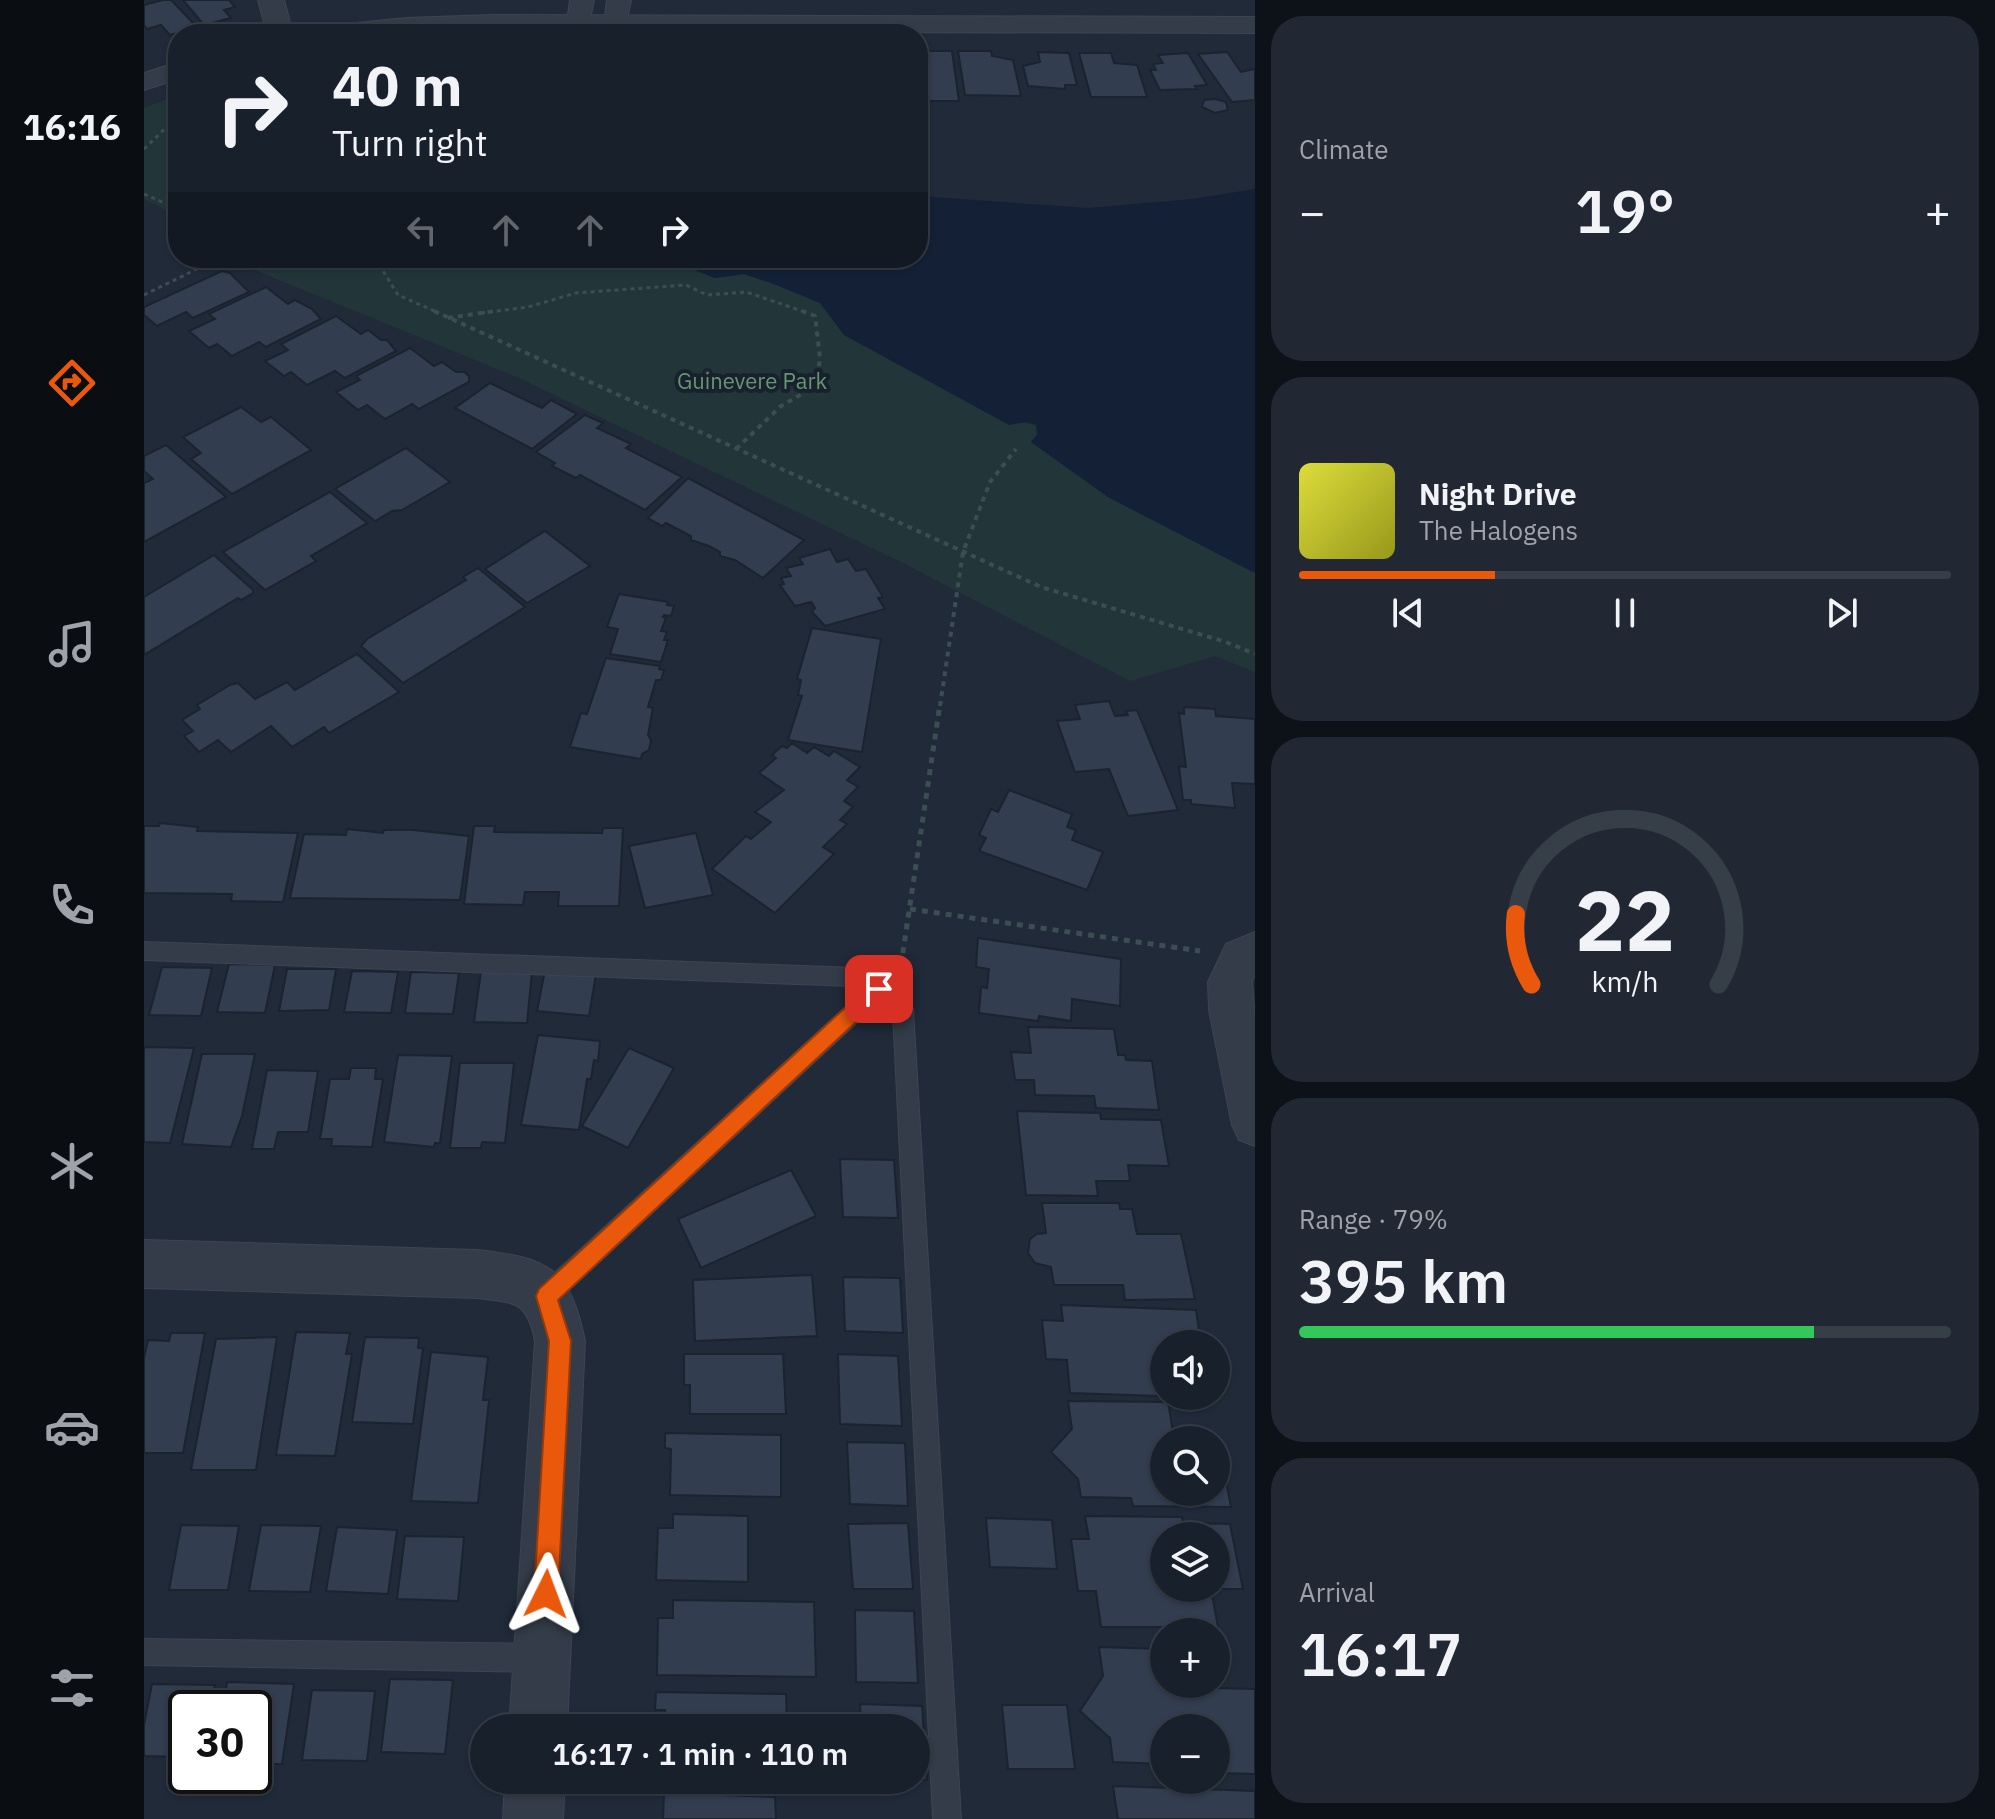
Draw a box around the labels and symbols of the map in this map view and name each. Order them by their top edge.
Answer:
park label: Guinevere Park [677,366,827,395]
pin [845,955,913,1023]
position arrow [504,1552,588,1636]
speed limit sign: 30 [168,1690,272,1794]

